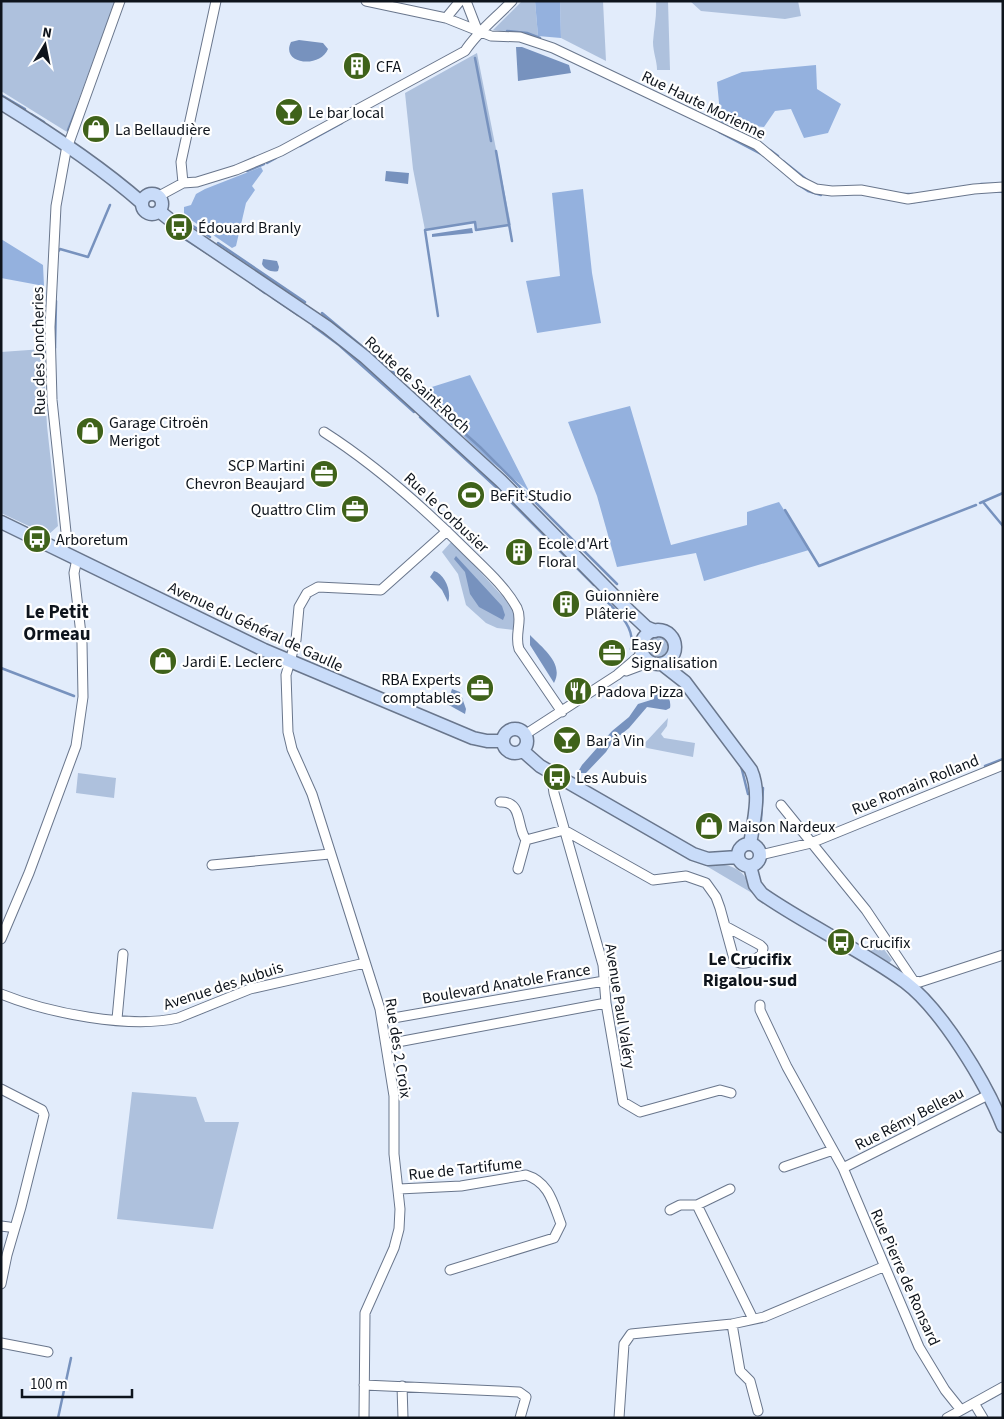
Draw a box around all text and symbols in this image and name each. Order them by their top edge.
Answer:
north arrow [20,20,70,70]
text: N [41,23,53,44]
building icon: CFA [342,51,372,81]
place label: CFA [376,56,401,78]
street label: Rue Haute Morienne [638,65,769,145]
bar icon: Le bar local [274,97,304,127]
place label: Le bar local [308,102,384,124]
shop icon: La Bellaudière [81,114,111,144]
place label: La Bellaudière [115,119,210,141]
bus stop icon: Édouard Branly [164,212,194,242]
place label: Édouard Branly [198,217,302,239]
street label: Rue des Joncheries [27,286,51,416]
street label: Route de Saint-Roch [360,331,475,438]
place label: Garage Citroën Merigot [109,412,208,452]
shop icon: Garage Citroën Merigot [75,416,105,446]
place label: SCP Martini Chevron Beaujard [185,455,305,495]
office icon: SCP Martini Chevron Beaujard [309,459,339,489]
street label: Rue le Corbusier [399,467,494,558]
sports icon: BeFit Studio [456,480,486,510]
place label: BeFit Studio [490,485,572,507]
office icon: Quattro Clim [340,494,370,524]
place label: Quattro Clim [251,499,336,521]
bus stop icon: Arboretum [22,524,52,554]
place label: Arboretum [56,529,128,551]
place label: Ecole d'Art Floral [538,533,609,573]
building icon: Ecole d'Art Floral [504,537,534,567]
street label: Avenue du Général de Gaulle [164,577,347,677]
place label: Guionnière Plâterie [585,585,659,625]
building icon: Guionnière Plâterie [551,589,581,619]
district label: Le Petit Ormeau [23,599,91,648]
place label: Easy Signalisation [631,634,718,674]
office icon: Easy Signalisation [597,638,627,668]
shop icon: Jardi E. Leclerc [148,646,178,676]
place label: Jardi E. Leclerc [182,651,282,673]
place label: RBA Experts comptables [381,669,461,709]
office icon: RBA Experts comptables [465,673,495,703]
restaurant icon: Padova Pizza [563,676,593,706]
place label: Padova Pizza [597,681,684,703]
bar icon: Bar à Vin [552,725,582,755]
place label: Bar à Vin [586,730,644,752]
street label: Rue Romain Rolland [849,749,982,820]
bus stop icon: Les Aubuis [542,762,572,792]
place label: Les Aubuis [576,767,647,789]
shop icon: Maison Nardeux [694,811,724,841]
place label: Maison Nardeux [728,816,835,838]
bus stop icon: Crucifix [826,927,856,957]
place label: Crucifix [860,932,910,954]
street label: Avenue Paul Valéry [599,942,641,1071]
district label: Le Crucifix Rigalou-sud [703,947,797,993]
street label: Avenue des Aubuis [161,956,286,1016]
street label: Boulevard Anatole France [420,958,592,1010]
street label: Rue des 2 Croix [379,997,417,1100]
street label: Rue Rémy Belleau [851,1082,968,1156]
street label: Rue de Tartifume [407,1152,523,1186]
street label: Rue Pierre de Ronsard [865,1206,945,1349]
scale bar [22,1366,132,1398]
text: 100 m [30,1374,68,1395]

